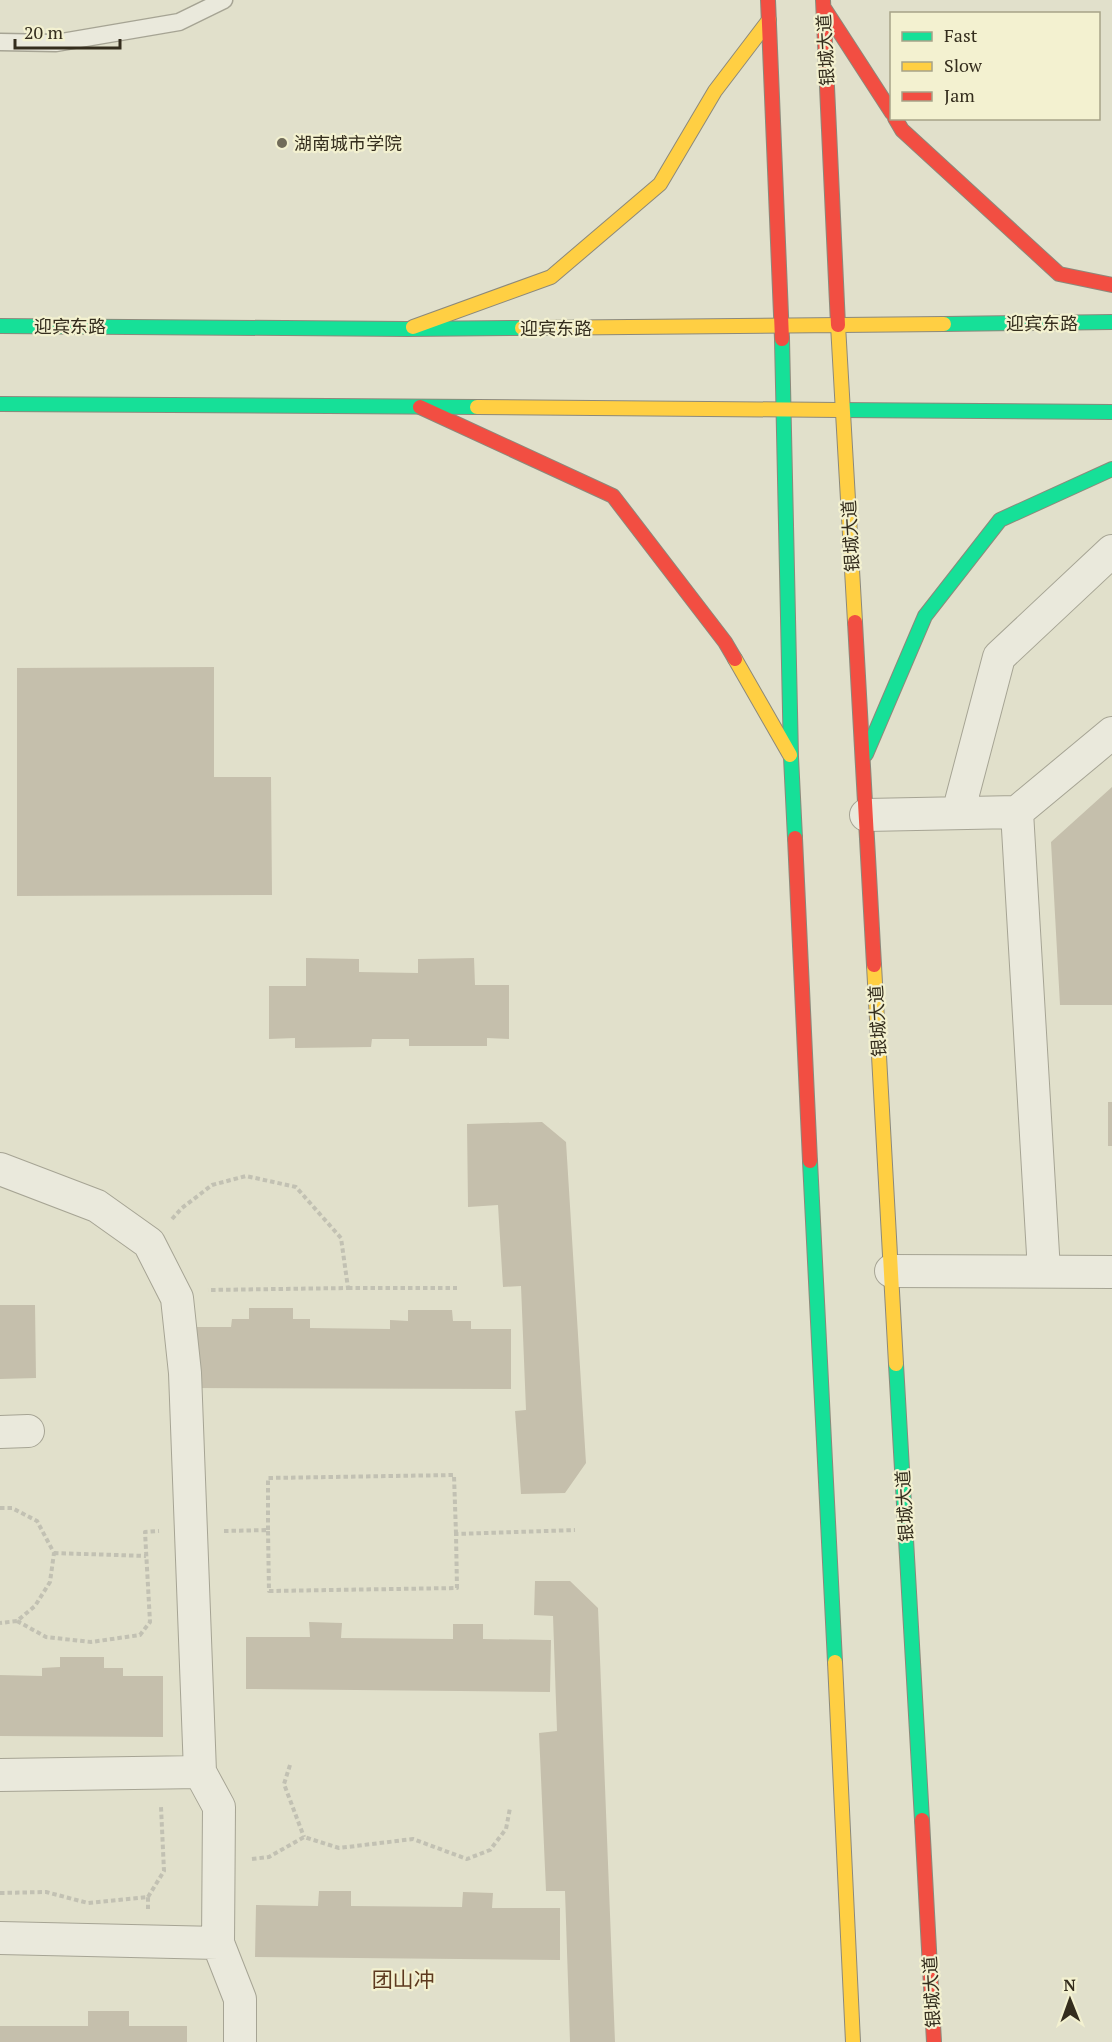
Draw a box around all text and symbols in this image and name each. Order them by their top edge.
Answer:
scale bar [15,12,120,50]
legend [890,12,1100,120]
street label: 银城大道 [811,13,839,87]
text: 20 m [24,20,64,44]
text: Fast [944,23,978,47]
text: Slow [944,53,983,77]
text: Jam [944,83,975,107]
place label: 湖南城市学院 [294,131,402,155]
marker: 湖南城市学院 [275,136,289,150]
street label: 迎宾东路 [1006,311,1078,335]
street label: 迎宾东路 [34,314,106,338]
street label: 迎宾东路 [520,316,592,340]
street label: 银城大道 [836,499,864,573]
street label: 银城大道 [863,984,891,1058]
street label: 银城大道 [890,1469,918,1543]
street label: 银城大道 [917,1955,945,2029]
district label: 团山冲 [372,1965,435,1993]
north arrow [1040,1970,1100,2030]
text: N [1063,1974,1076,1996]

